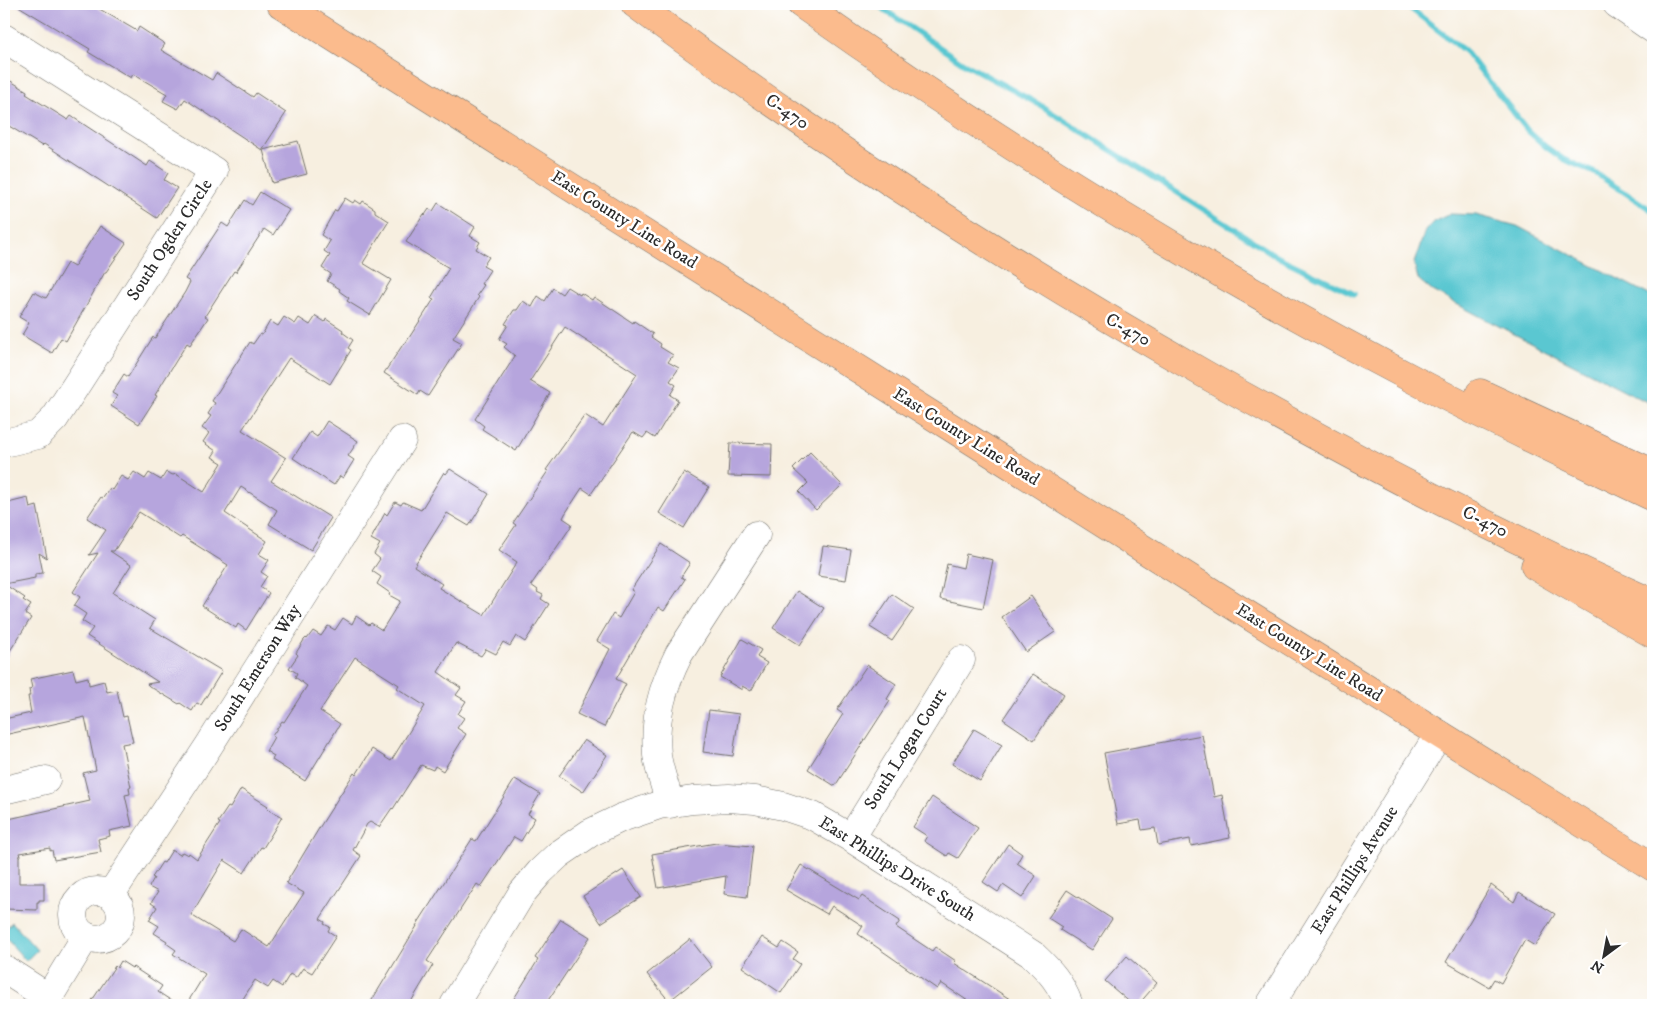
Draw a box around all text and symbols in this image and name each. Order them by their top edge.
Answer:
street label: C-470 [761,89,813,135]
street label: East County Line Road [547,166,701,274]
street label: South Ogden Circle [122,175,218,305]
street label: C-470 [1102,308,1154,352]
street label: East County Line Road [889,383,1043,491]
street label: C-470 [1459,501,1511,543]
street label: East County Line Road [1232,599,1386,707]
street label: South Emerson Way [210,600,306,736]
street label: South Logan Court [860,684,952,814]
street label: East Phillips Avenue [1307,802,1403,938]
street label: East Phillips Drive South [814,812,980,927]
north arrow [1580,932,1630,982]
text: N [1588,955,1607,977]

